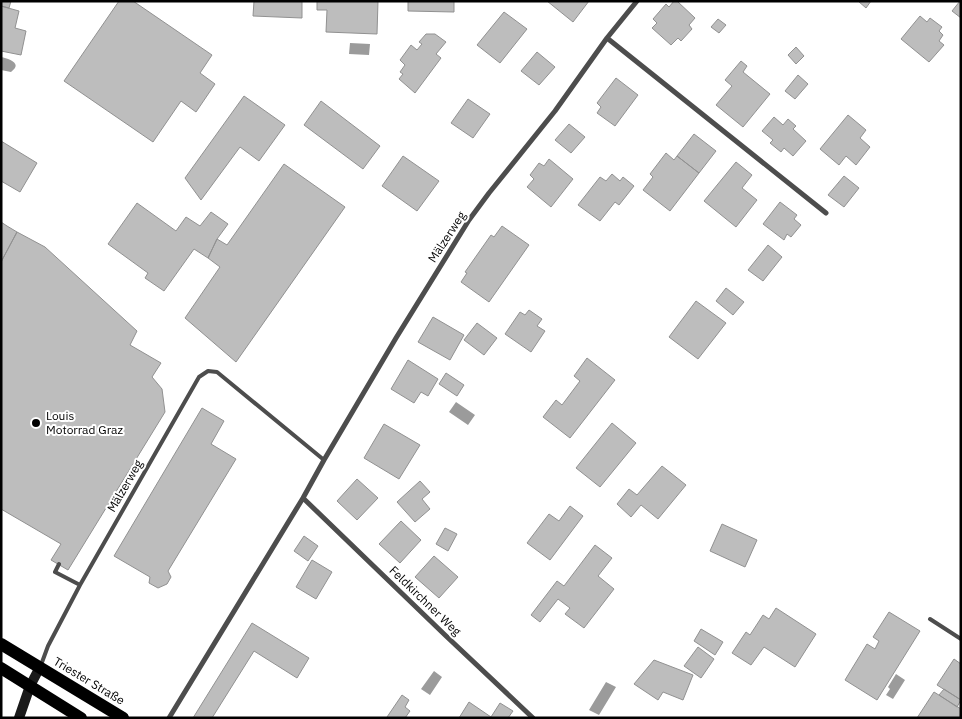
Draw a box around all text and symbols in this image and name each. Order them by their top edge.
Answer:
street label: Mälzerweg [424,208,469,265]
place label: Louis Motorrad Graz [46,408,123,437]
marker: Louis Motorrad Graz [30,417,42,429]
street label: Mälzerweg [104,456,146,515]
street label: Feldkirchner Weg [386,563,465,639]
street label: Triester Straße [51,653,128,708]

